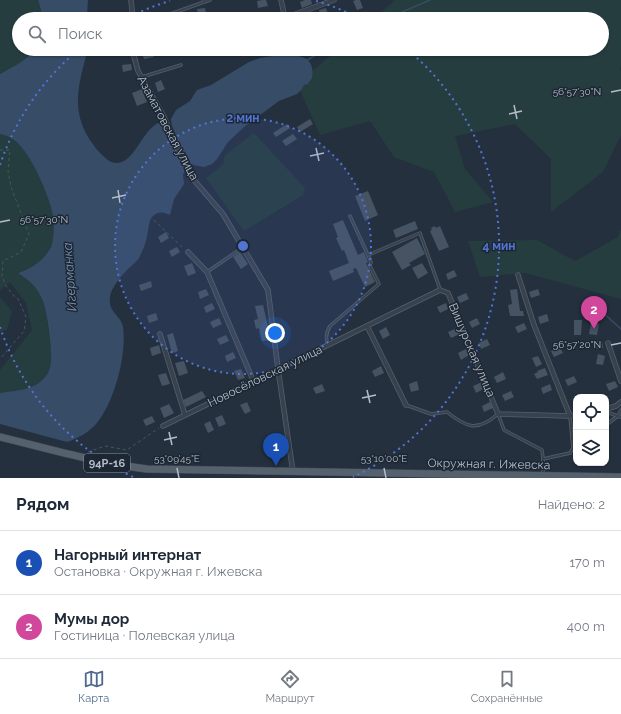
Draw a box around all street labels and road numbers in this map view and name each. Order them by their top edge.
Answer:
street label: Азаматовская улица [134,73,202,183]
street label: Вишурская улица [446,301,498,399]
street label: Новосёловская улица [205,342,325,410]
road number: 94Р-16 [84,454,130,472]
street label: Окружная г. Ижевска [427,456,551,472]

